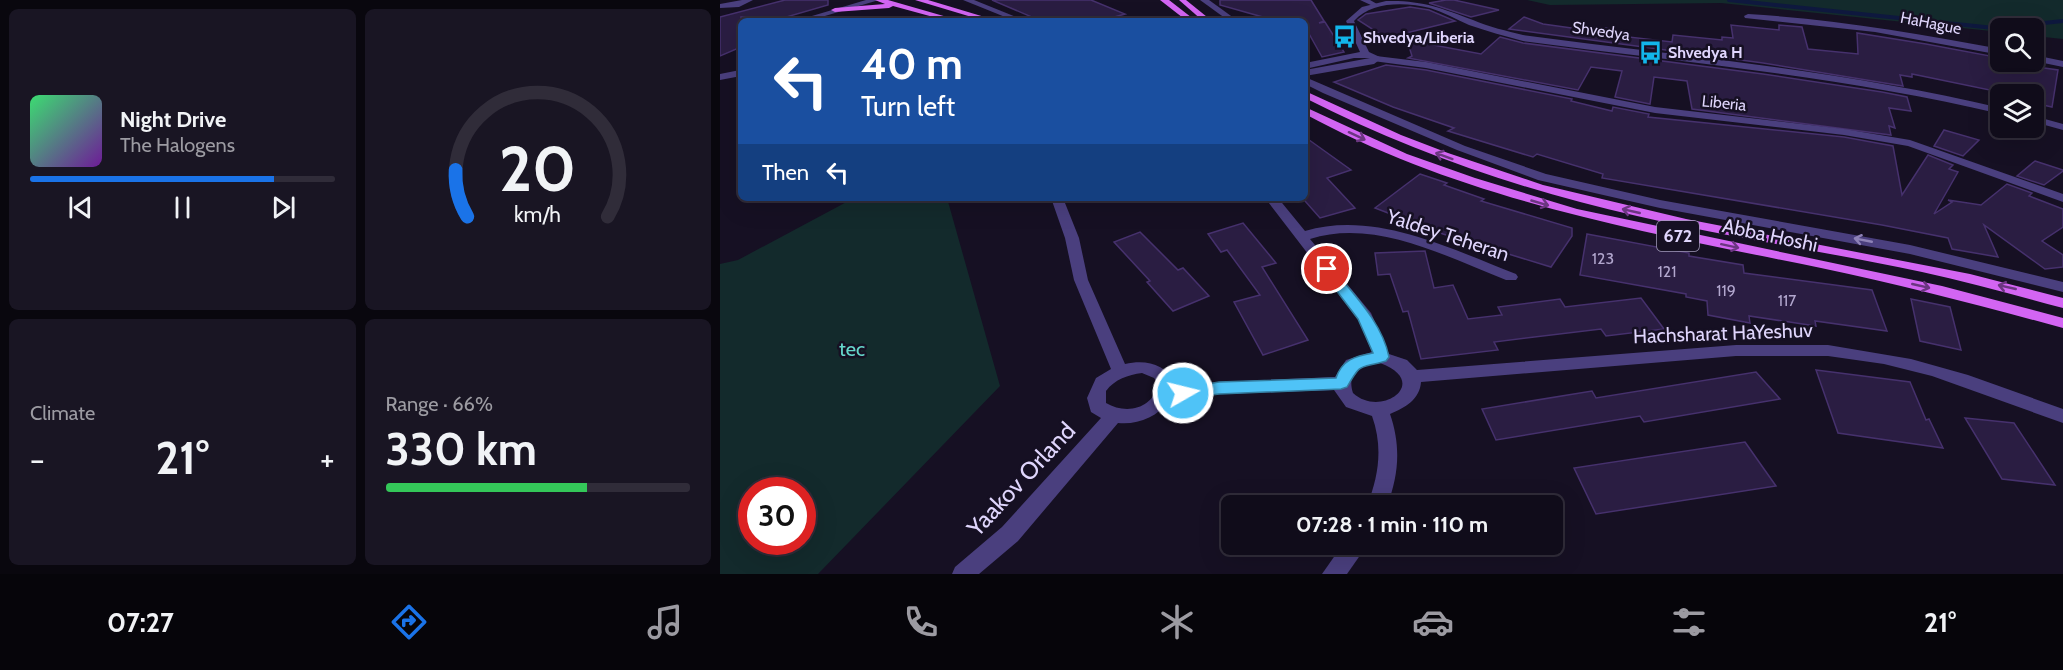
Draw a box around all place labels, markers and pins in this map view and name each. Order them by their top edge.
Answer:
bus stop icon: Shvedya/Liberia [1332,24,1358,50]
place label: Shvedya/Liberia [1363,28,1474,47]
bus stop icon: Shvedya H [1637,39,1663,65]
place label: Shvedya H [1668,43,1743,62]
pin [1301,243,1352,294]

